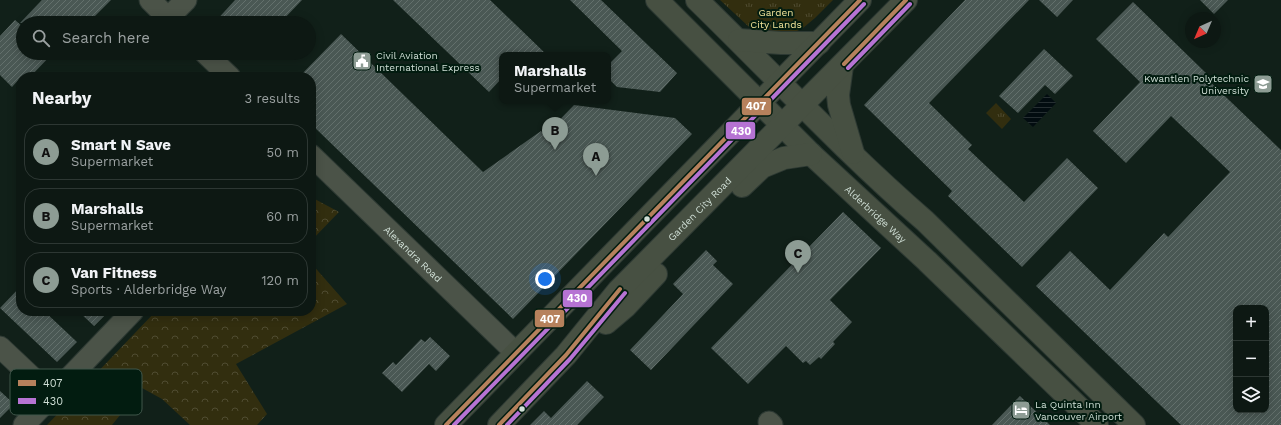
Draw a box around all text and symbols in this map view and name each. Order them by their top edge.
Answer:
park label: Garden City Lands [750,7,802,30]
north arrow [1185,12,1221,48]
search box [16,16,316,60]
icon: search [30,27,52,49]
text: Search here [62,29,150,47]
public building icon: Civil Aviation International Express [351,50,373,72]
place label: Civil Aviation International Express [376,50,480,73]
popup [499,52,611,104]
text: Marshalls [514,62,586,80]
place label: Kwantlen Polytechnic University [1144,73,1250,96]
school or university icon: Kwantlen Polytechnic University [1252,73,1274,95]
text: Supermarket [514,80,596,95]
text: Nearby [32,88,91,108]
text: 3 results [245,91,300,106]
line badge: 407 [741,97,772,116]
text: 407 [746,100,767,113]
pin: B [542,117,568,150]
line badge: 430 [725,121,756,140]
text: 430 [731,125,751,138]
text: Smart N Save [71,136,171,154]
pin: A [583,143,609,176]
text: A [42,145,50,160]
text: 50 m [267,145,299,160]
text: Supermarket [71,154,153,169]
street label: Garden City Road [666,175,734,243]
street label: Alderbridge Way [843,183,909,246]
text: Marshalls [71,200,143,218]
text: B [42,209,50,224]
text: 60 m [266,209,299,224]
unlabelled marker [642,214,652,224]
text: Supermarket [71,218,153,233]
street label: Alexandra Road [382,224,444,284]
pin: C [785,240,811,273]
text: Van Fitness [71,264,157,282]
your location [535,269,555,289]
text: C [42,273,50,288]
text: 120 m [261,273,299,288]
text: Sports · Alderbridge Way [71,282,227,297]
line badge: 430 [562,289,593,308]
text: 430 [567,292,587,305]
map controls [1233,305,1269,413]
button: + [1233,305,1269,341]
line badge: 407 [534,309,565,328]
text: 407 [540,313,561,326]
button: − [1233,341,1269,377]
legend [10,369,142,415]
text: 407 [43,377,63,390]
button: layers [1233,377,1269,413]
text: 430 [43,395,63,408]
hotel icon: La Quinta Inn Vancouver Airport [1010,399,1032,421]
place label: La Quinta Inn Vancouver Airport [1035,399,1123,422]
unlabelled marker [517,404,527,414]

